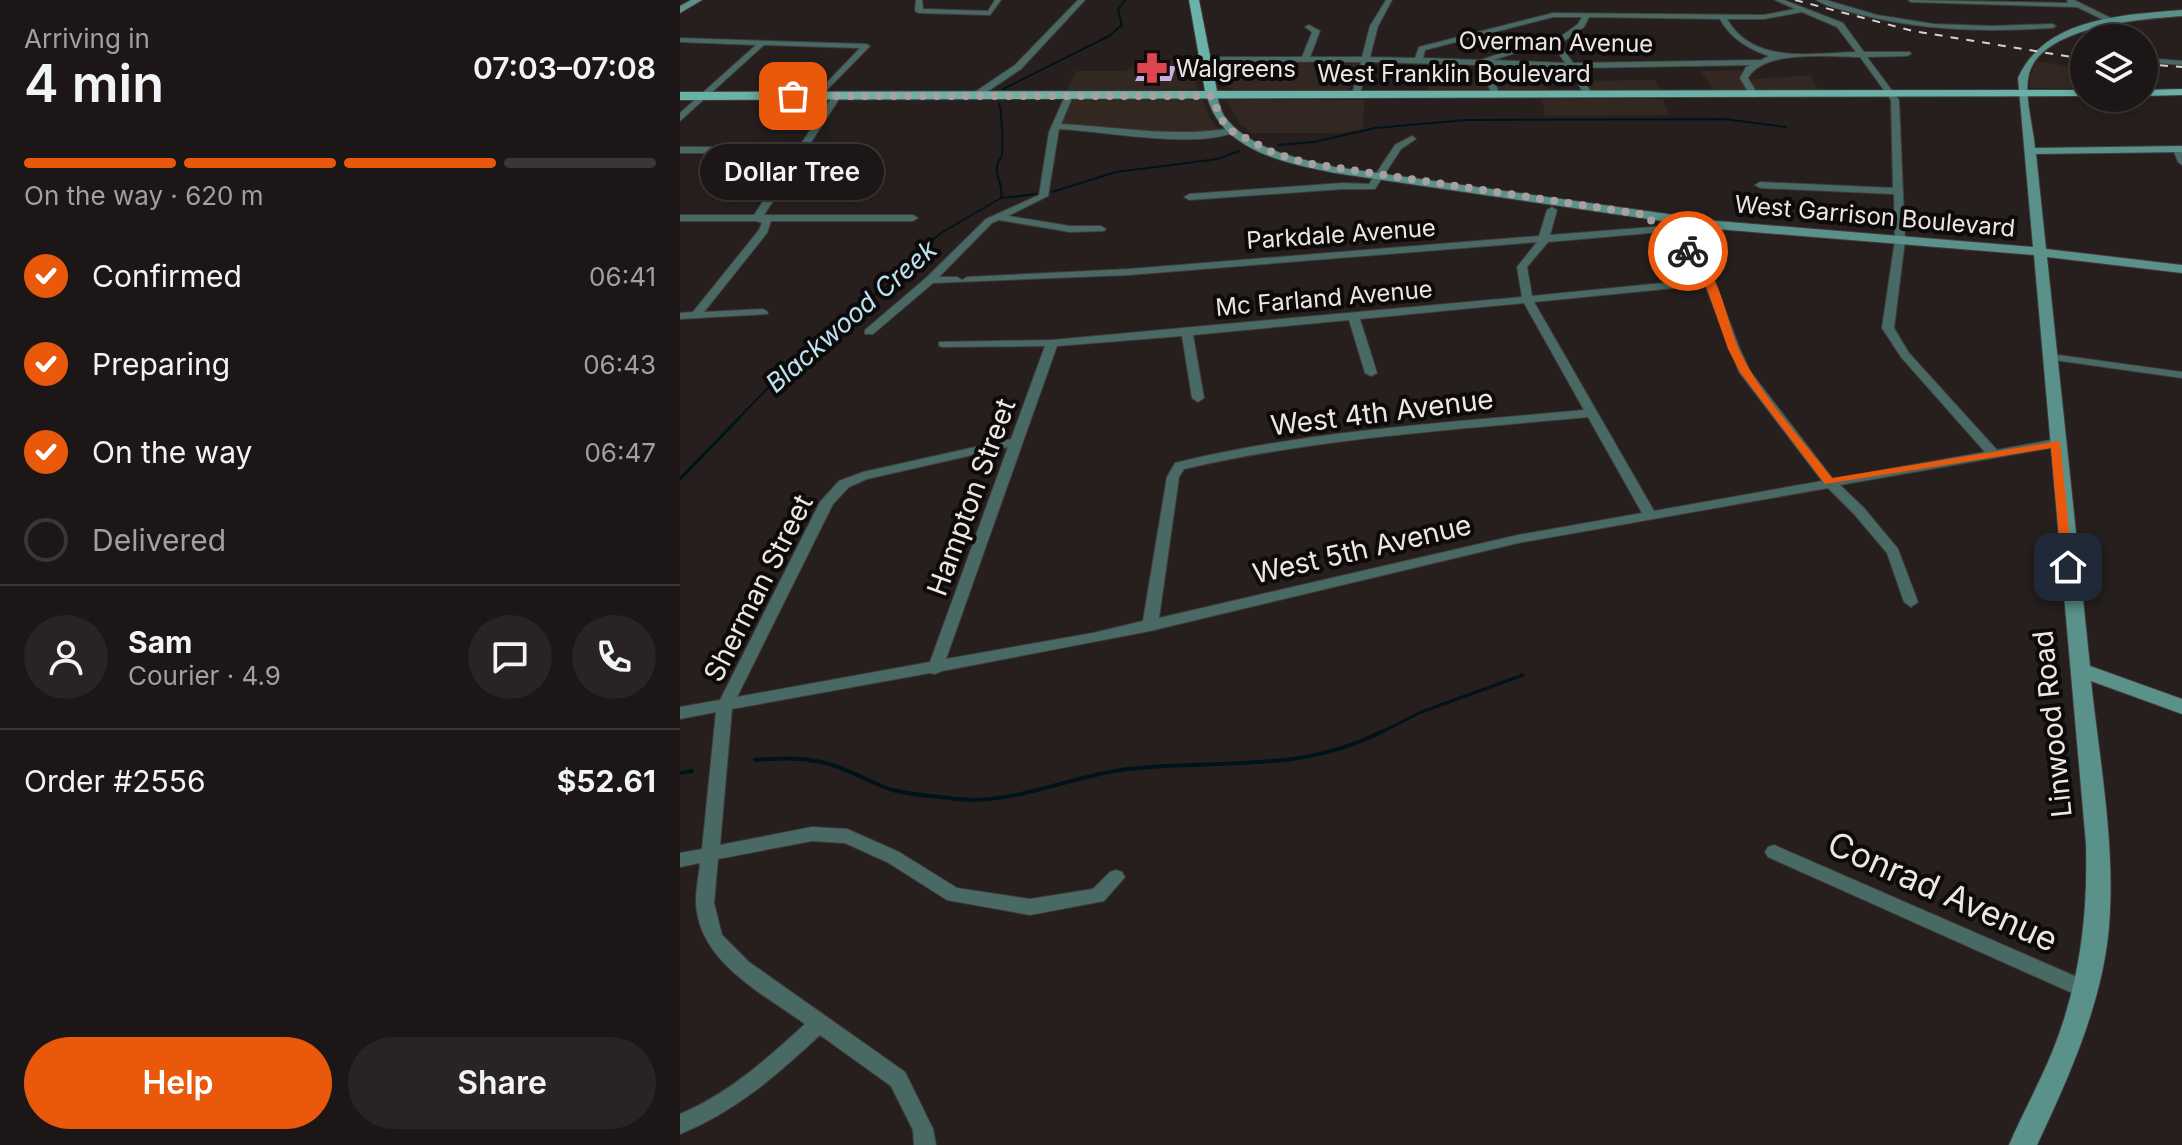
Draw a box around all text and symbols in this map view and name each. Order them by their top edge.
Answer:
text: Arriving in [24,23,150,54]
map controls [2070,24,2158,112]
button: layers [2070,24,2158,112]
street label: Overman Avenue [1459,26,1653,58]
text: 07:03–07:08 [473,50,656,86]
pharmacy icon: Walgreens [1135,51,1169,85]
text: 4 min [24,52,164,115]
place label: Walgreens [1176,54,1296,83]
street label: West Franklin Boulevard [1317,59,1591,88]
pin [759,62,827,130]
icon: bag [771,74,815,118]
callout: Dollar Tree [701,144,885,200]
text: Dollar Tree [724,156,860,187]
text: On the way · 620 m [24,180,264,211]
street label: West Garrison Boulevard [1734,189,2016,243]
courier [1648,211,1728,291]
street label: Parkdale Avenue [1245,213,1437,255]
icon: bike [1666,229,1710,273]
water label: Blackwood Creek [759,233,943,399]
icon: check [24,254,68,298]
text: Confirmed [92,258,242,294]
text: 06:41 [589,261,656,292]
street label: Mc Farland Avenue [1214,274,1434,322]
icon: check [24,342,68,386]
text: Preparing [92,346,230,382]
text: 06:43 [583,349,656,380]
street label: West 4th Avenue [1269,381,1495,443]
street label: Hampton Street [920,394,1022,600]
icon: check [24,430,68,474]
text: On the way [92,434,252,470]
text: 06:47 [584,437,656,468]
street label: Sherman Street [696,489,820,687]
street label: West 5th Avenue [1249,507,1475,591]
text: Delivered [92,522,226,558]
pin [2034,533,2102,601]
icon: home [2046,545,2090,589]
button: person [24,615,108,699]
button: chat [468,615,552,699]
button: phone [572,615,656,699]
text: Sam [128,624,192,660]
street label: Linwood Road [2025,629,2079,819]
text: Courier · 4.9 [128,660,281,691]
text: Order #2556 [24,763,206,799]
text: $52.61 [557,763,656,799]
street label: Conrad Avenue [1822,822,2064,960]
button: Help [24,1037,332,1129]
button: Share [348,1037,656,1129]

